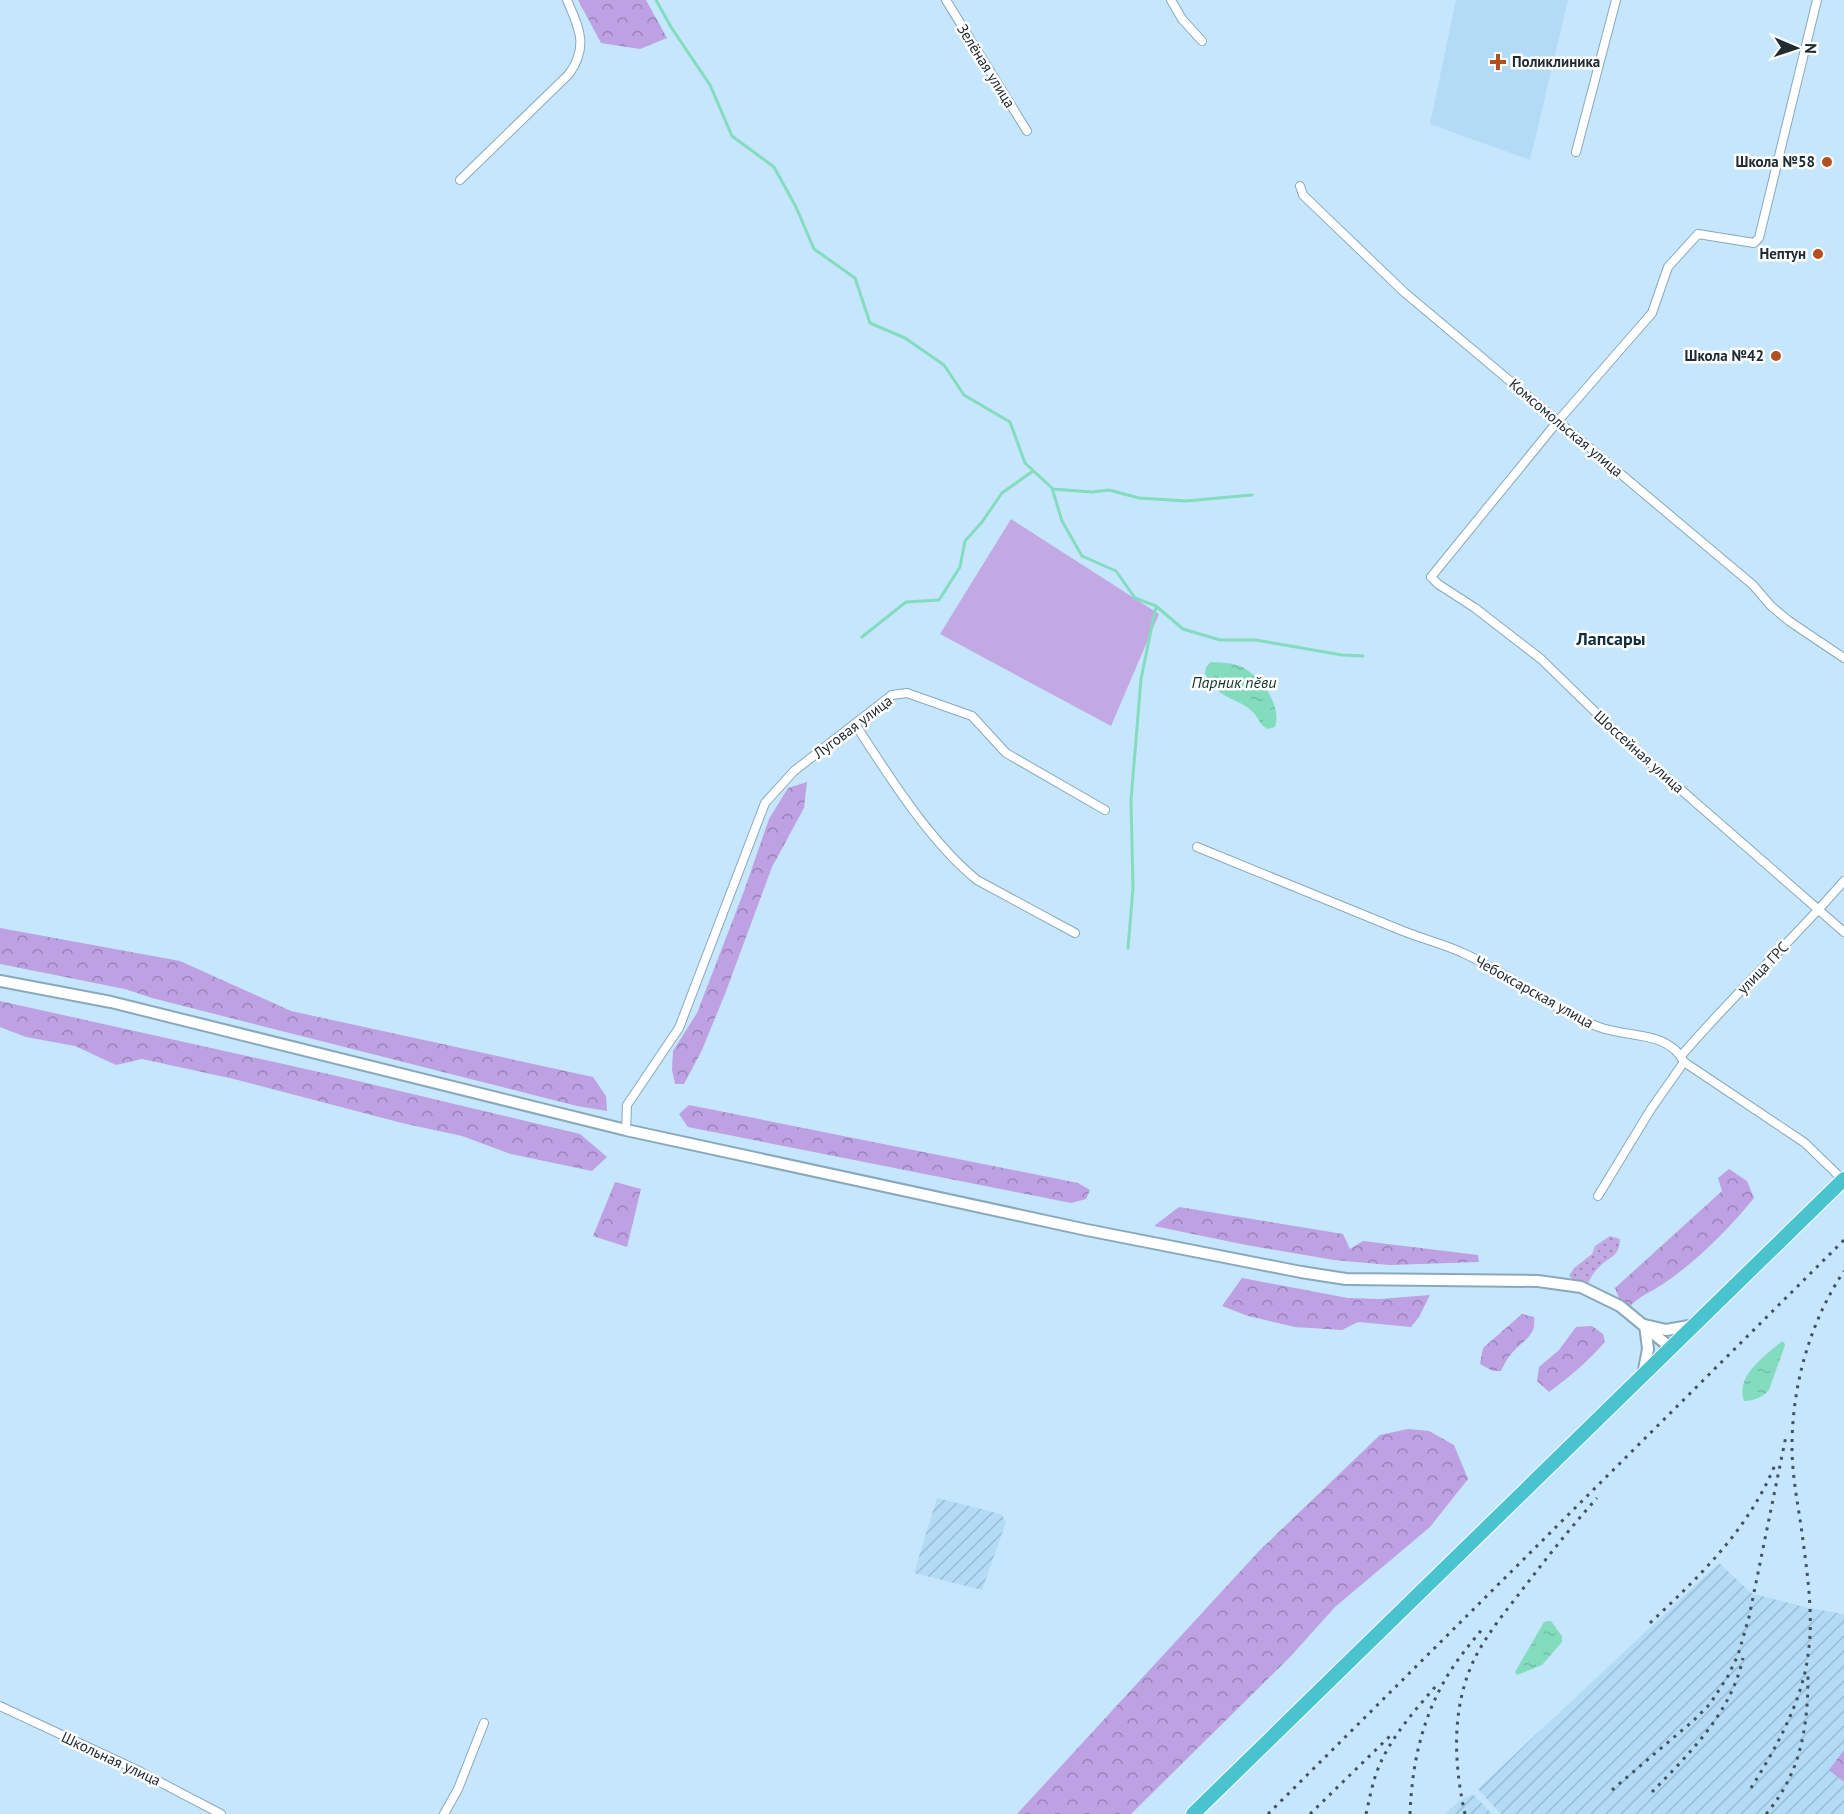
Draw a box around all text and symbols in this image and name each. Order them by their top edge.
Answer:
north arrow [1766,18,1826,78]
street label: Зелёная улица [953,20,1020,111]
text: N [1801,43,1821,54]
place label: Поликлиника [1512,52,1600,71]
marker: Поликлиника [1489,53,1507,71]
place label: Школа №58 [1736,152,1815,171]
marker: Школа №58 [1820,155,1834,169]
place label: Нептун [1759,244,1806,263]
marker: Нептун [1811,247,1825,261]
place label: Школа №42 [1685,346,1764,365]
marker: Школа №42 [1769,349,1783,363]
street label: Комсомольская улица [1505,374,1627,481]
district label: Лапсары [1576,627,1645,650]
water label: Парник пӗви [1192,672,1277,692]
street label: Луговая улица [809,691,896,763]
street label: Шоссейная улица [1590,706,1688,797]
street label: улица ГРС [1733,937,1792,998]
street label: Чебоксарская улица [1472,951,1597,1032]
street label: Школьная улица [58,1727,164,1790]

